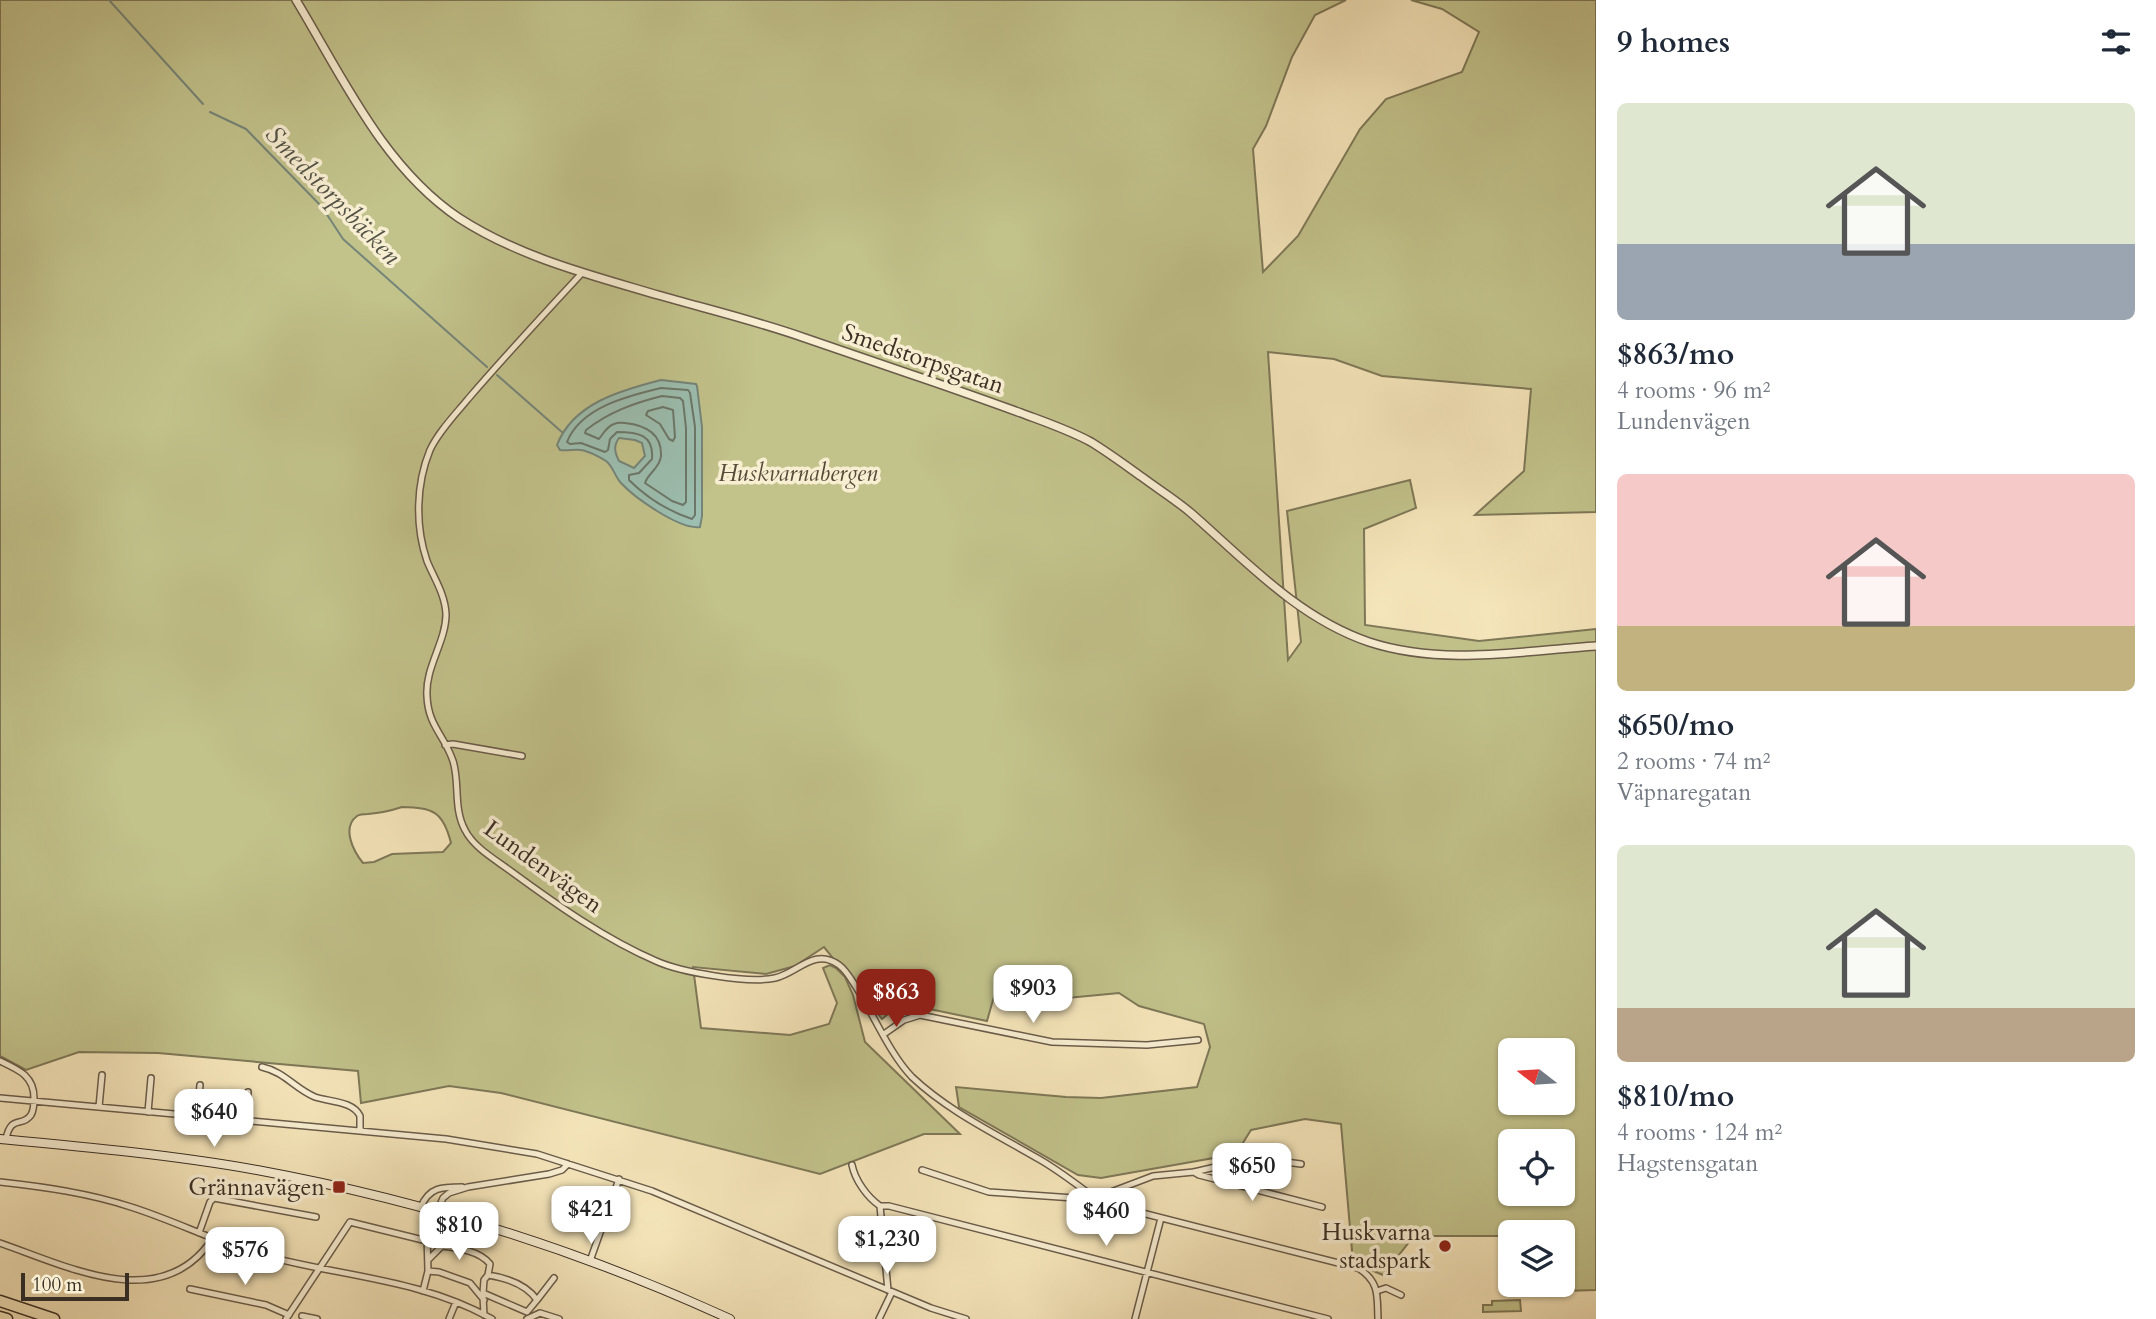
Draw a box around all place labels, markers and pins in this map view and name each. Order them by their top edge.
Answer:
pin: $903 [992,965,1074,1025]
pin: $863 [855,970,937,1029]
pin: $640 [173,1090,255,1149]
pin: $650 [1211,1144,1293,1203]
place label: Grännavägen [188,1171,325,1204]
marker: Grännavägen [331,1179,347,1195]
pin: $421 [550,1186,632,1246]
pin: $460 [1065,1188,1147,1248]
pin: $810 [418,1202,500,1262]
pin: $1,230 [830,1216,944,1276]
place label: Huskvarna stadspark [1322,1216,1432,1277]
pin: $576 [204,1228,286,1287]
marker: Huskvarna stadspark [1437,1238,1453,1254]

